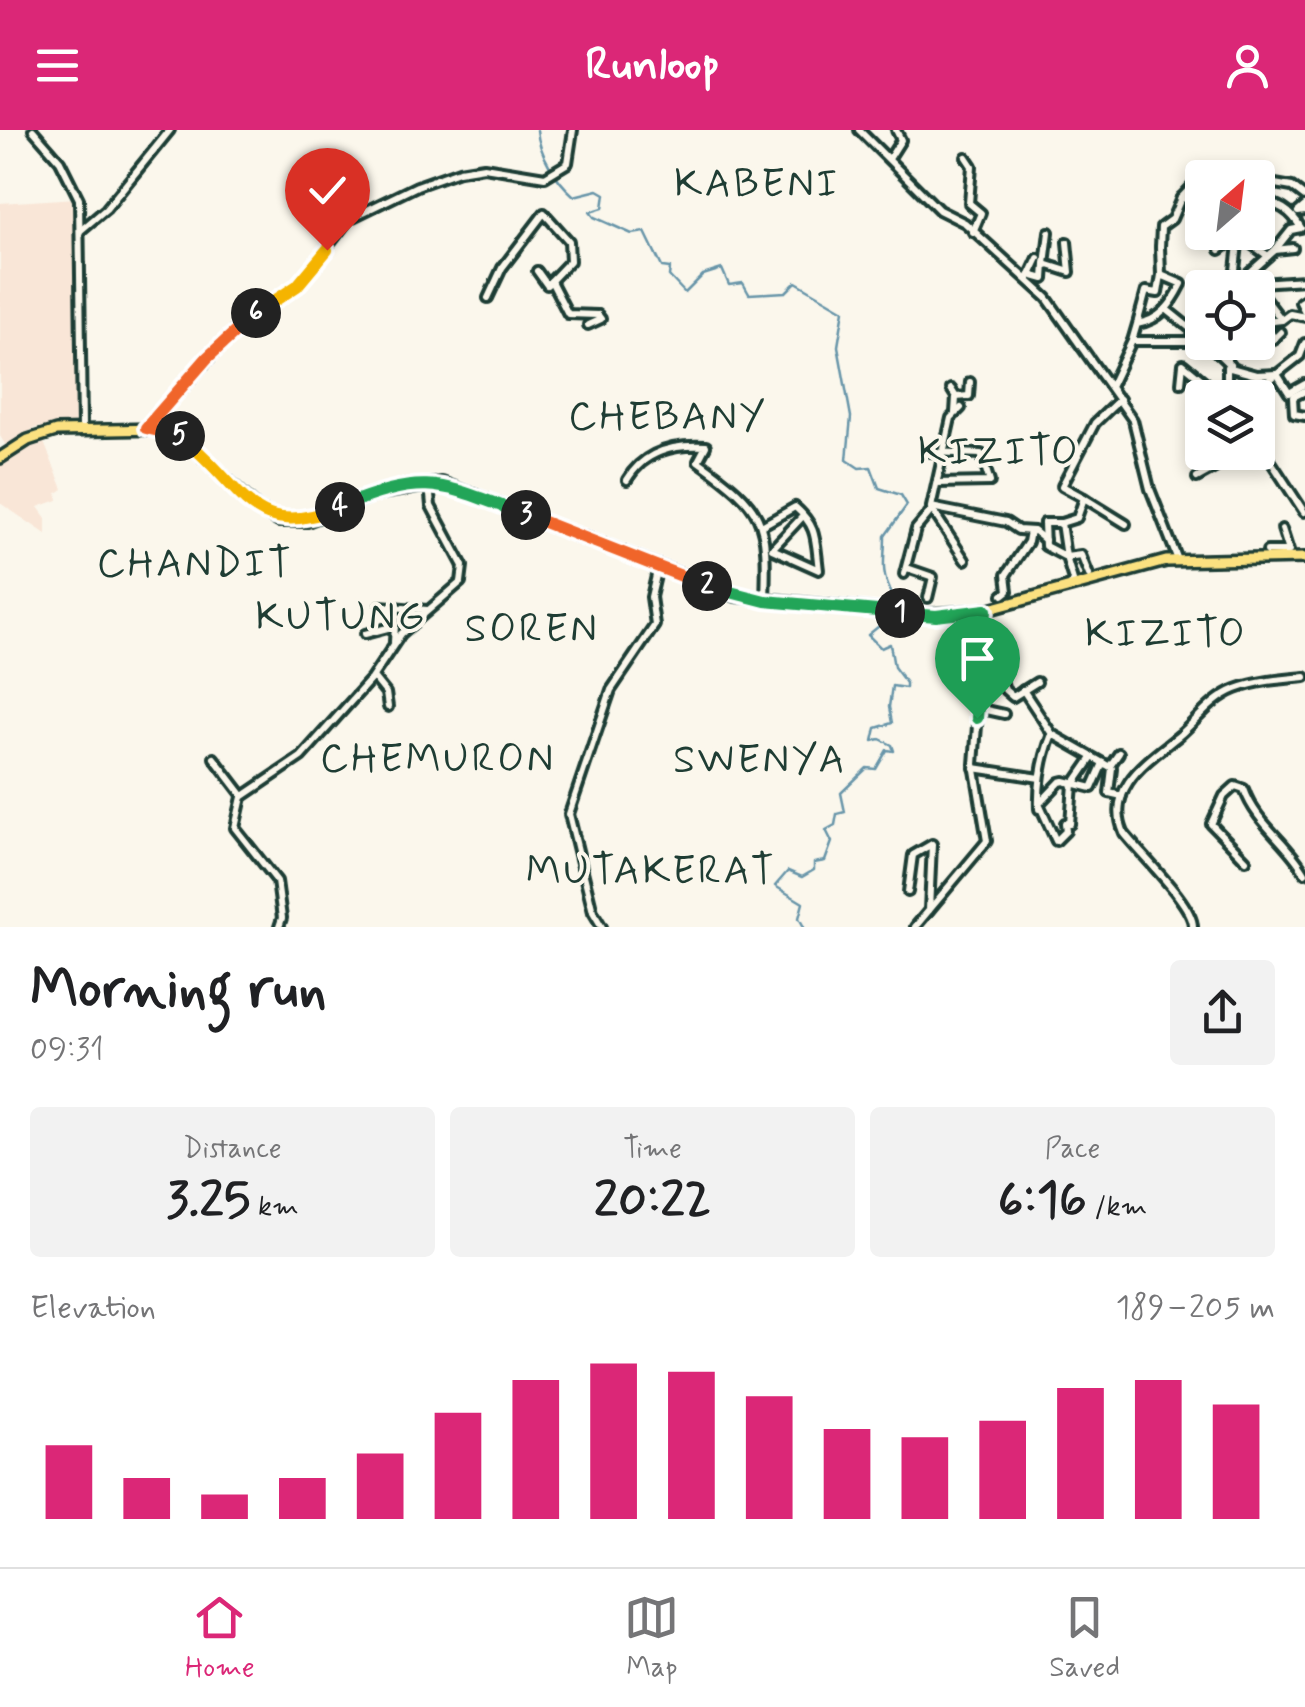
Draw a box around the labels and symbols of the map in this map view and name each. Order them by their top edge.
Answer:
pin [285,148,370,251]
district label: KABENI [674,159,840,211]
north arrow [1185,160,1275,250]
pin: 6 [231,288,281,338]
district label: CHEBANY [568,392,768,444]
pin: 5 [155,411,205,461]
district label: KIZITO [918,427,1080,479]
pin: 4 [315,482,365,532]
pin: 3 [501,490,551,540]
district label: CHANDIT [97,539,293,591]
pin: 2 [682,561,732,611]
pin: 1 [875,588,925,638]
district label: KUTUNG [255,592,427,644]
district label: SOREN [465,604,599,656]
district label: KIZITO [1085,609,1247,661]
pin [935,616,1020,719]
district label: CHEMURON [320,734,556,786]
district label: SWENYA [673,735,847,787]
district label: MUTAKERAT [526,846,776,898]

